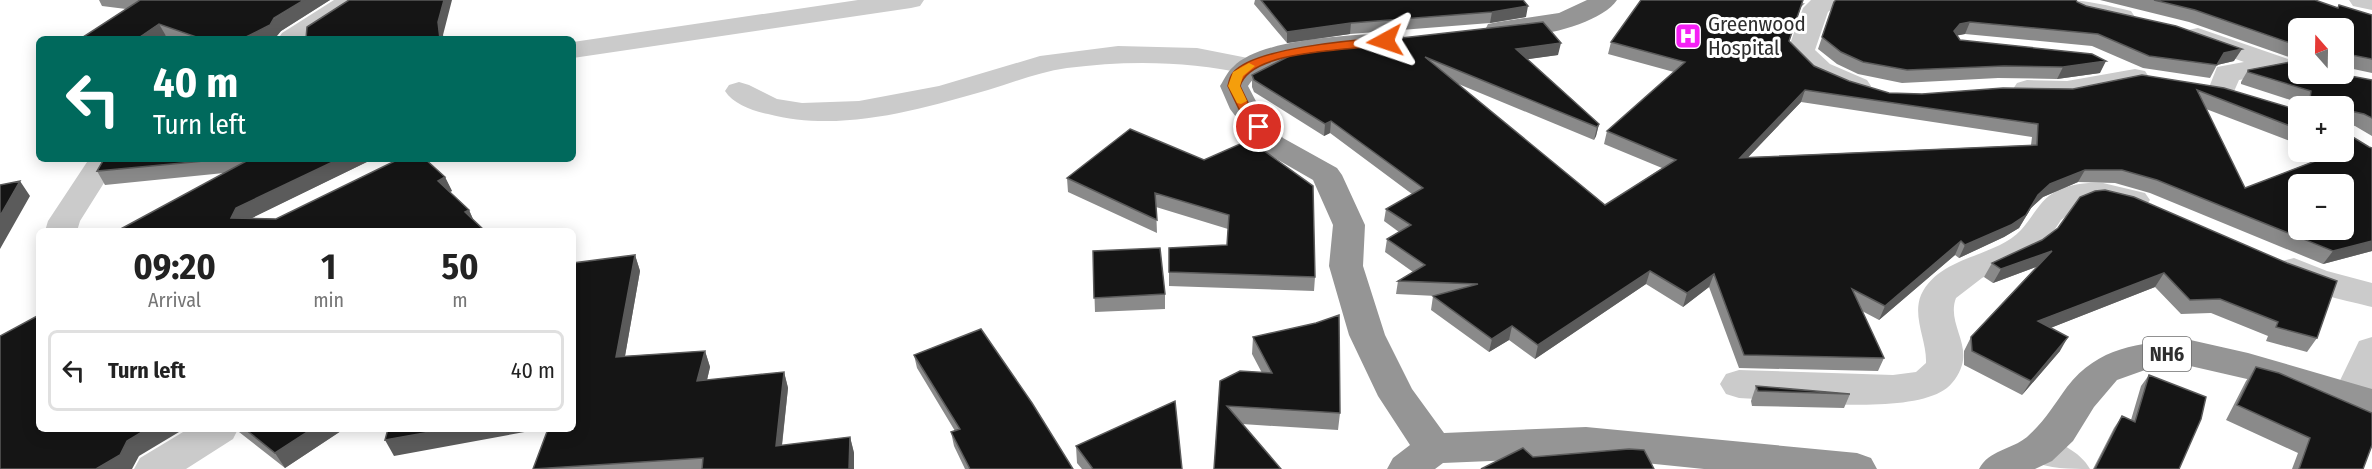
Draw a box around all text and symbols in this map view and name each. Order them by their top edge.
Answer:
position arrow [1353,9,1417,73]
place label: Greenwood Hospital [1708,11,1806,61]
north arrow [2288,18,2354,84]
map controls [2288,18,2354,240]
hospital icon: Greenwood Hospital [1673,21,1703,51]
text: 40 m [153,58,238,108]
icon: left [54,60,132,138]
button: + [2288,96,2354,162]
pin [1233,101,1284,152]
text: Turn left [153,109,246,141]
icon: arrive [1242,110,1275,143]
button: − [2288,174,2354,240]
text: 09:20 [133,245,216,289]
text: 1 [321,245,336,289]
text: 50 [441,245,479,289]
text: Arrival [148,288,201,312]
text: min [313,288,344,312]
text: m [452,288,468,312]
road number: NH6 [2143,337,2191,371]
icon: left [57,354,90,387]
text: Turn left [108,357,186,384]
text: 40 m [511,357,555,384]

